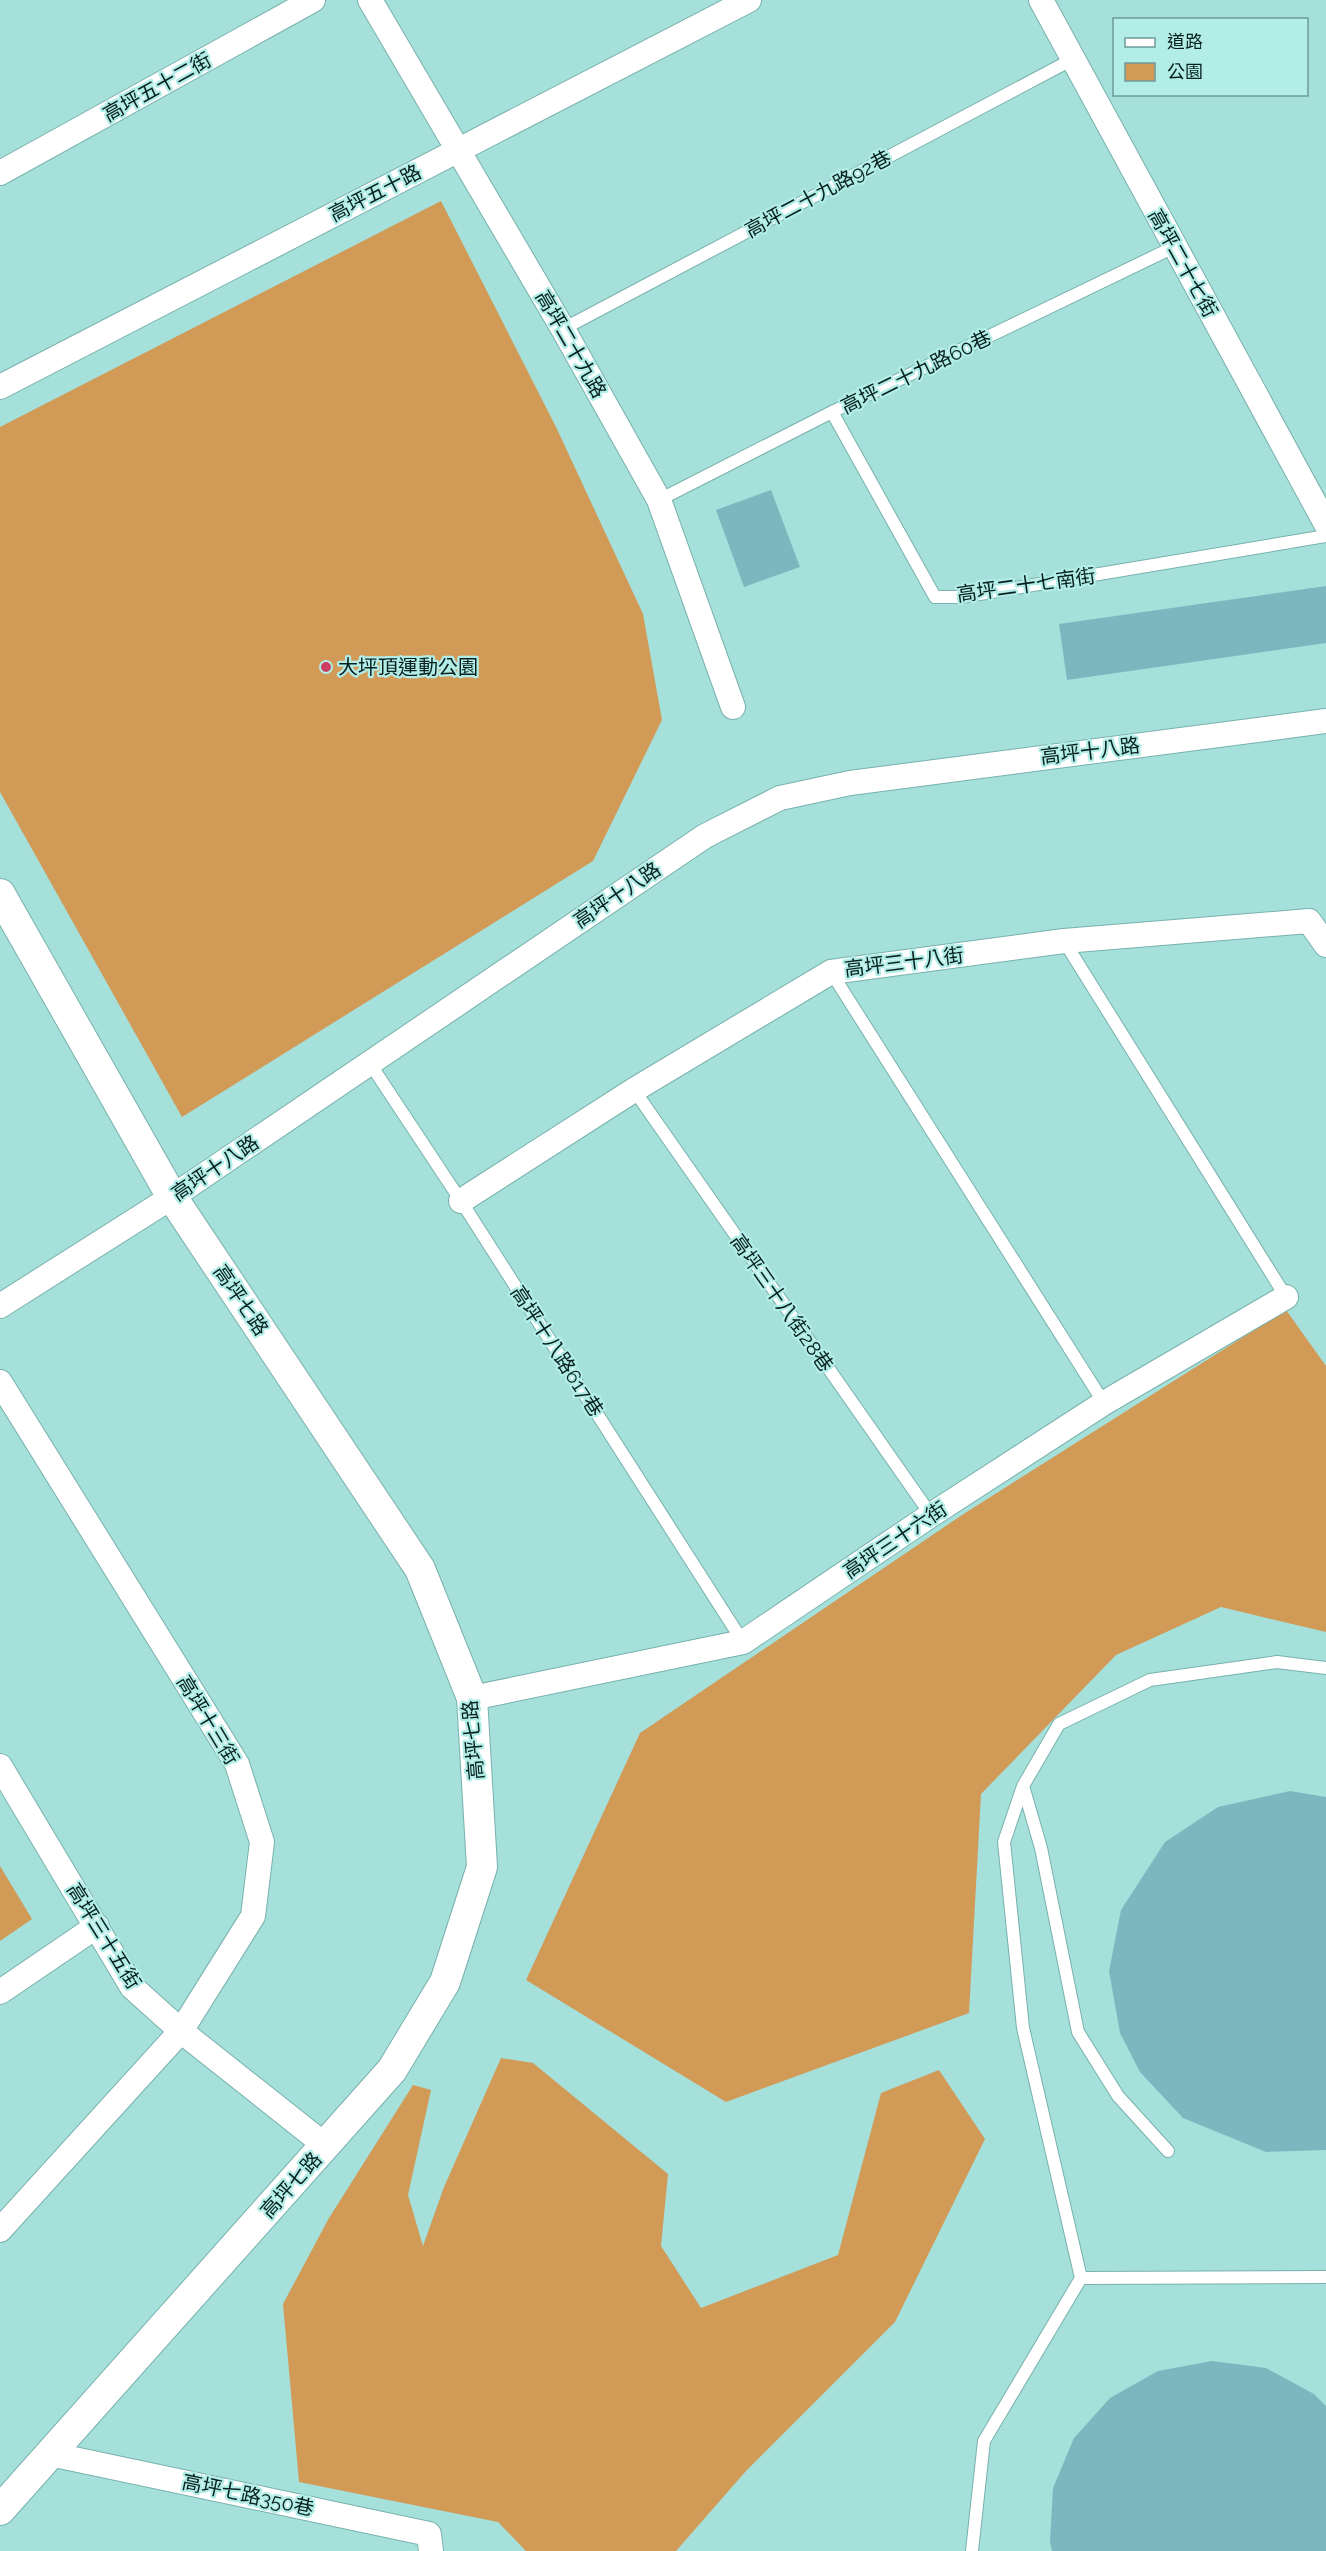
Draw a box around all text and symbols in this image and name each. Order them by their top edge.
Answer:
legend [1113,18,1308,96]
text: 道路 [1167,31,1203,52]
street label: 高坪五十二街 [99,47,215,127]
text: 公園 [1167,61,1203,82]
street label: 高坪二十九路92巷 [741,145,895,243]
street label: 高坪五十路 [325,160,425,226]
street label: 高坪二十七街 [1143,205,1223,321]
street label: 高坪二十九路 [531,286,611,402]
street label: 高坪二十九路60巷 [837,325,995,419]
street label: 高坪二十七南街 [955,563,1097,607]
place label: 大坪頂運動公園 [338,655,478,679]
marker: 大坪頂運動公園 [319,660,333,674]
street label: 高坪十八路 [1039,733,1141,769]
street label: 高坪十八路 [569,857,665,933]
street label: 高坪三十八街 [843,943,965,981]
street label: 高坪十八路 [167,1130,263,1206]
street label: 高坪三十八街28巷 [726,1230,838,1376]
street label: 高坪七路 [209,1260,273,1340]
street label: 高坪十八路617巷 [506,1281,608,1421]
street label: 高坪三十六街 [839,1496,951,1584]
street label: 高坪十三街 [172,1671,244,1769]
street label: 高坪七路 [458,1699,488,1781]
street label: 高坪三十五街 [62,1879,146,1993]
street label: 高坪七路 [255,2147,327,2223]
street label: 高坪七路350巷 [180,2469,316,2521]

